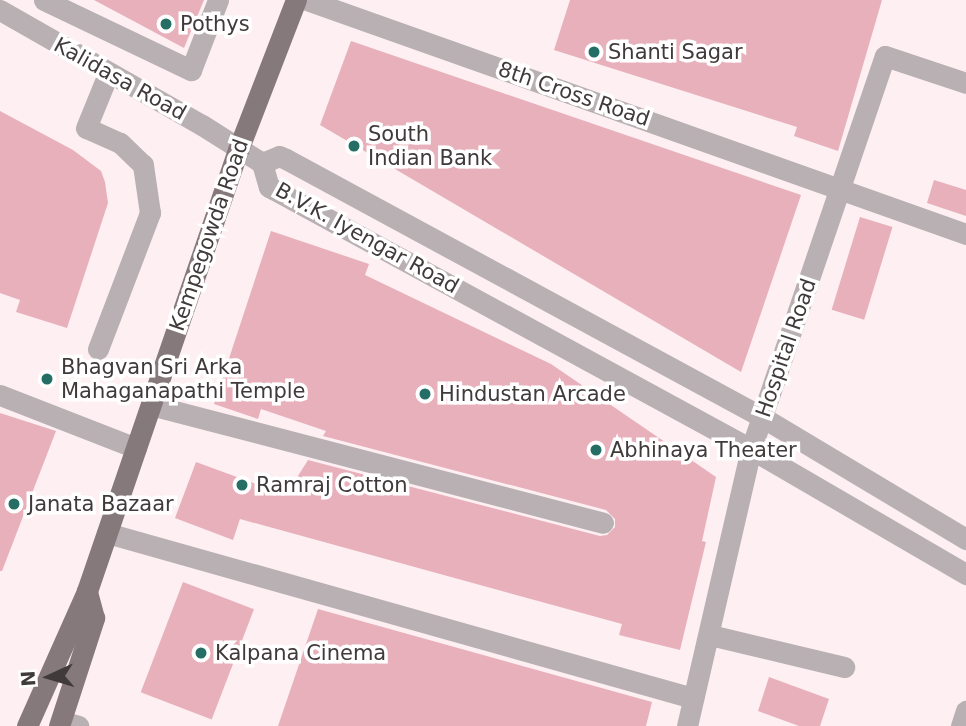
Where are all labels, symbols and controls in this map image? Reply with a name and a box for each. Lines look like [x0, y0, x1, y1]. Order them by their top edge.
place label: Pothys [180, 11, 250, 37]
marker: Pothys [158, 16, 174, 32]
street label: Kalidasa Road [49, 32, 191, 126]
place label: Shanti Sagar [608, 39, 743, 65]
marker: Shanti Sagar [586, 44, 602, 60]
street label: 8th Cross Road [495, 56, 653, 132]
place label: South Indian Bank [368, 121, 492, 171]
street label: Kempegowda Road [164, 136, 254, 334]
marker: South Indian Bank [346, 138, 362, 154]
street label: B.V.K. Iyengar Road [271, 177, 463, 299]
street label: Hospital Road [750, 275, 822, 421]
place label: Bhagvan Sri Arka Mahaganapathi Temple [61, 354, 306, 404]
marker: Bhagvan Sri Arka Mahaganapathi Temple [39, 371, 55, 387]
place label: Hindustan Arcade [439, 381, 626, 407]
marker: Hindustan Arcade [417, 386, 433, 402]
place label: Abhinaya Theater [610, 437, 797, 463]
marker: Abhinaya Theater [588, 442, 604, 458]
place label: Ramraj Cotton [256, 472, 408, 498]
marker: Ramraj Cotton [234, 477, 250, 493]
place label: Janata Bazaar [28, 491, 174, 517]
marker: Janata Bazaar [6, 496, 22, 512]
place label: Kalpana Cinema [215, 640, 386, 666]
north arrow [14, 642, 84, 712]
marker: Kalpana Cinema [193, 645, 209, 661]
text: N [17, 670, 40, 687]

